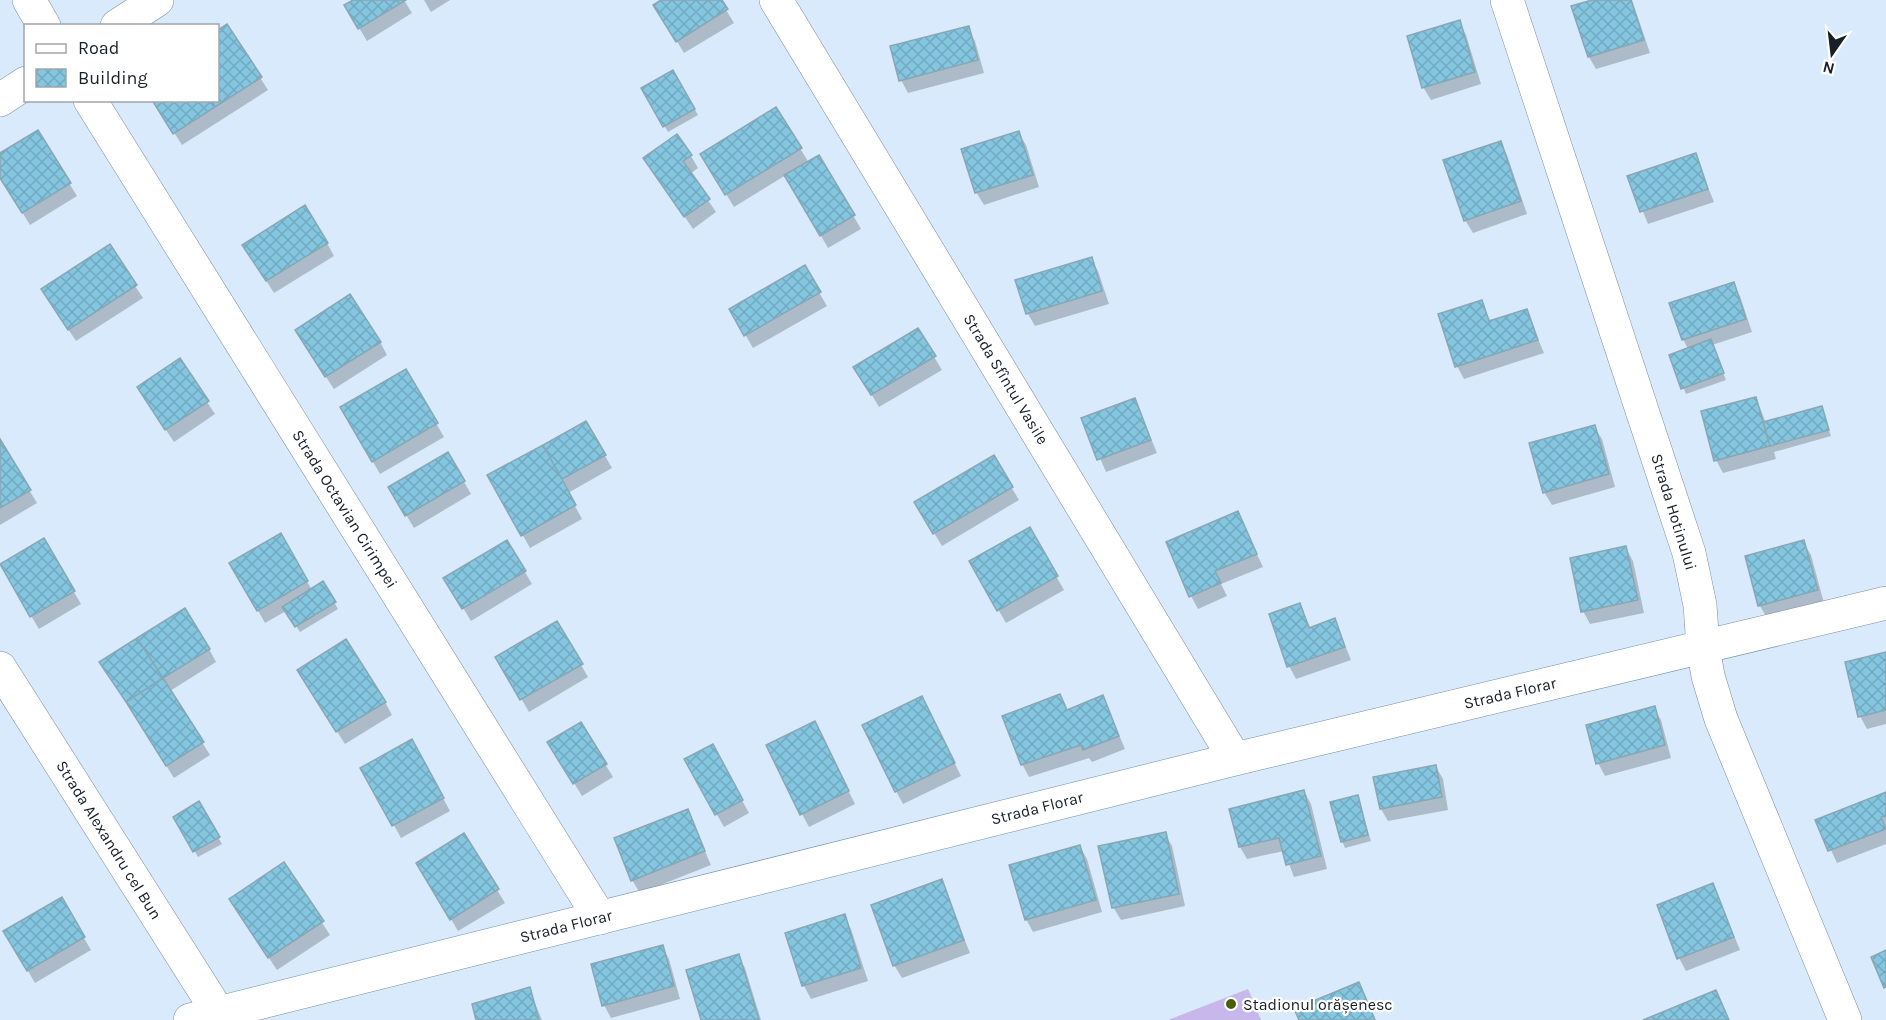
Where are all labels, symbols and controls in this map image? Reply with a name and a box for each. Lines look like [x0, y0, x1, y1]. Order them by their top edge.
legend [24, 24, 219, 102]
north arrow [1802, 24, 1862, 84]
text: Road [78, 37, 119, 59]
text: N [1821, 57, 1836, 79]
text: Building [78, 67, 148, 89]
street label: Strada Sfîntul Vasile [959, 310, 1053, 448]
street label: Strada Octavian Cirimpei [288, 426, 402, 592]
street label: Strada Hotinului [1647, 451, 1701, 573]
street label: Strada Florar [1462, 673, 1558, 713]
street label: Strada Alexandru cel Bun [52, 757, 166, 923]
street label: Strada Florar [989, 787, 1085, 829]
street label: Strada Florar [518, 905, 614, 947]
place label: Stadionul orășenesc [1243, 995, 1393, 1014]
marker: Stadionul orășenesc [1224, 997, 1238, 1011]

